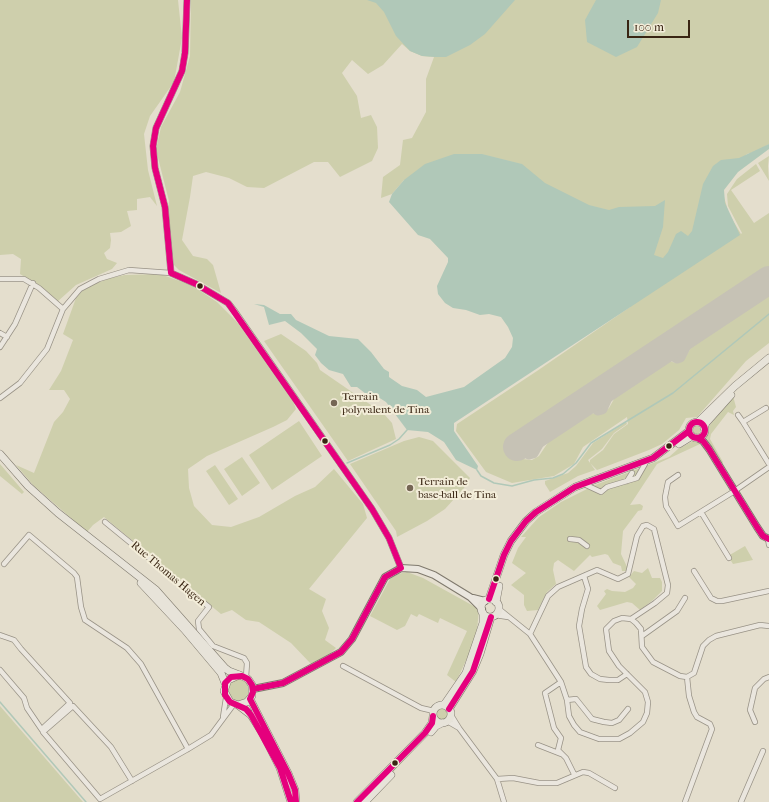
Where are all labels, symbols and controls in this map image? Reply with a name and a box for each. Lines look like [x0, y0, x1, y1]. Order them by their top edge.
scale bar [629, 12, 692, 38]
text: 100 m [634, 20, 664, 34]
unlabelled marker [195, 281, 205, 291]
place label: Terrain polyvalent de Tina [342, 390, 429, 416]
marker: Terrain polyvalent de Tina [329, 398, 339, 408]
unlabelled marker [320, 436, 330, 446]
unlabelled marker [664, 441, 674, 451]
place label: Terrain de base-ball de Tina [418, 475, 496, 501]
marker: Terrain de base-ball de Tina [405, 483, 415, 493]
street label: Rue Thomas Hagen [128, 539, 208, 609]
unlabelled marker [491, 574, 501, 584]
unlabelled marker [390, 758, 400, 768]

